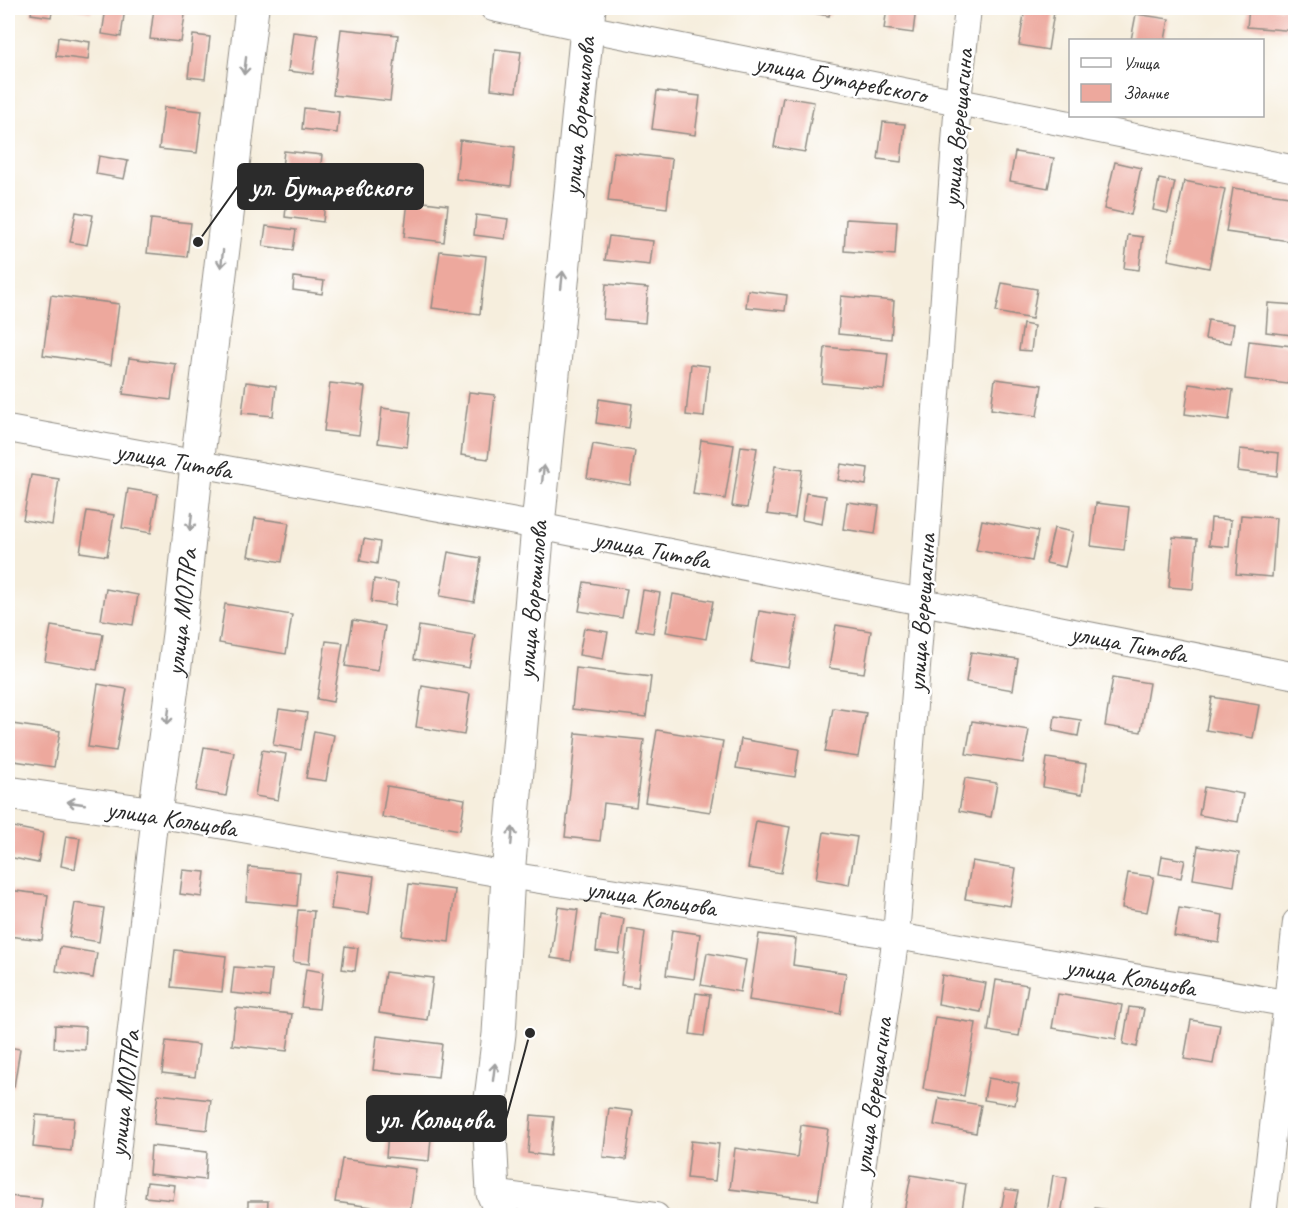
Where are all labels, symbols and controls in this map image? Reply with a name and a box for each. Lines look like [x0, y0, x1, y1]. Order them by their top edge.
street label: улица Ворошилова [554, 34, 603, 199]
legend [1069, 39, 1264, 117]
street label: улица Бутаревского [750, 45, 932, 112]
street label: улица Верещагина [934, 46, 981, 210]
text: Улица [1123, 52, 1160, 74]
one-way arrow [239, 55, 250, 75]
text: Здание [1123, 82, 1169, 104]
callout: ул. Бутаревского [238, 164, 423, 209]
text: ул. Бутаревского [249, 170, 414, 204]
one-way arrow [216, 249, 227, 269]
one-way arrow [557, 270, 568, 290]
street label: улица Титова [111, 434, 237, 487]
one-way arrow [538, 465, 549, 484]
one-way arrow [185, 512, 196, 532]
street label: улица Ворошилова [509, 518, 556, 683]
street label: улица Титова [589, 522, 715, 577]
street label: улица Верещагина [899, 531, 944, 695]
street label: улица МОПРа [157, 546, 205, 680]
street label: улица Титова [1066, 616, 1192, 671]
one-way arrow [163, 706, 174, 726]
street label: улица Кольцова [103, 792, 242, 845]
one-way arrow [67, 797, 86, 808]
one-way arrow [506, 826, 517, 846]
street label: улица Кольцова [582, 871, 721, 925]
street label: улица Кольцова [1062, 949, 1201, 1005]
street label: улица Верещагина [845, 1014, 900, 1179]
street label: улица МОПРа [100, 1027, 148, 1161]
one-way arrow [489, 1063, 500, 1082]
callout: ул. Кольцова [367, 1096, 506, 1141]
text: ул. Кольцова [377, 1102, 496, 1136]

